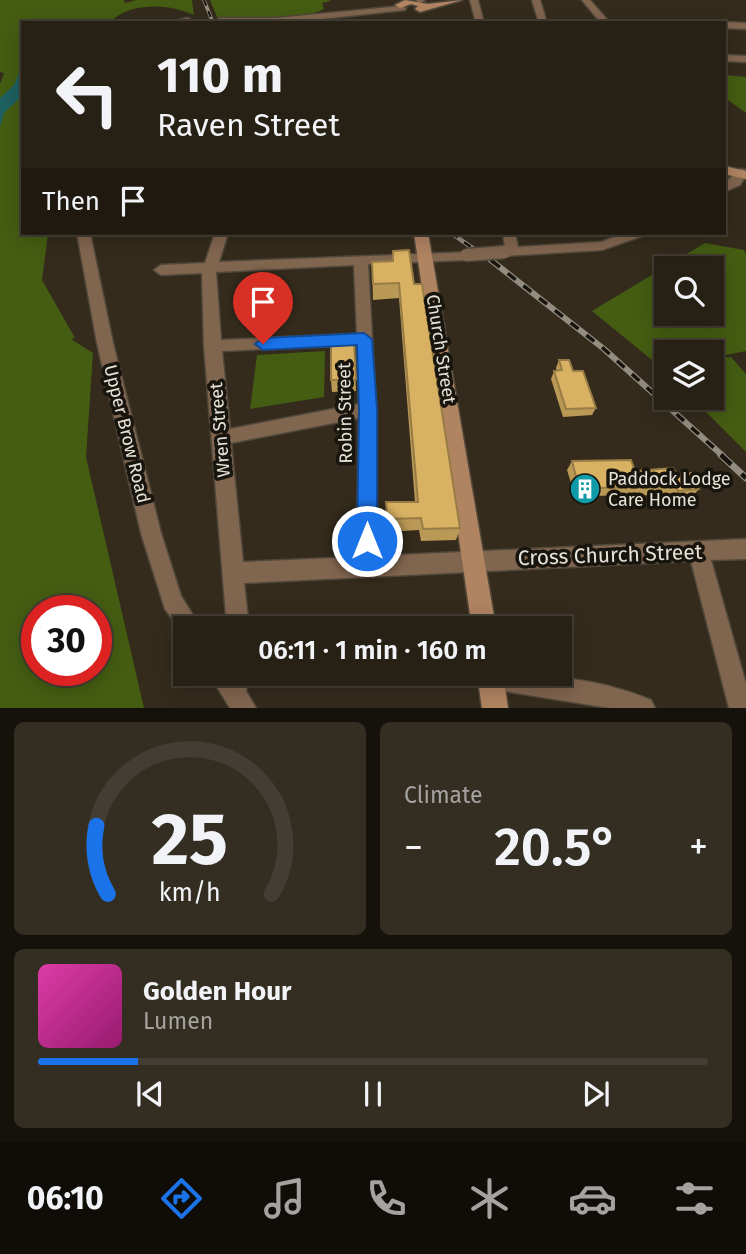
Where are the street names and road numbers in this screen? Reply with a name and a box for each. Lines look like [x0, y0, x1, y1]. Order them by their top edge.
street label: Church Street [422, 293, 461, 406]
street label: Robin Street [333, 362, 357, 464]
street label: Upper Brow Road [99, 363, 155, 505]
street label: Wren Street [205, 381, 235, 478]
street label: Cross Church Street [517, 539, 703, 571]

